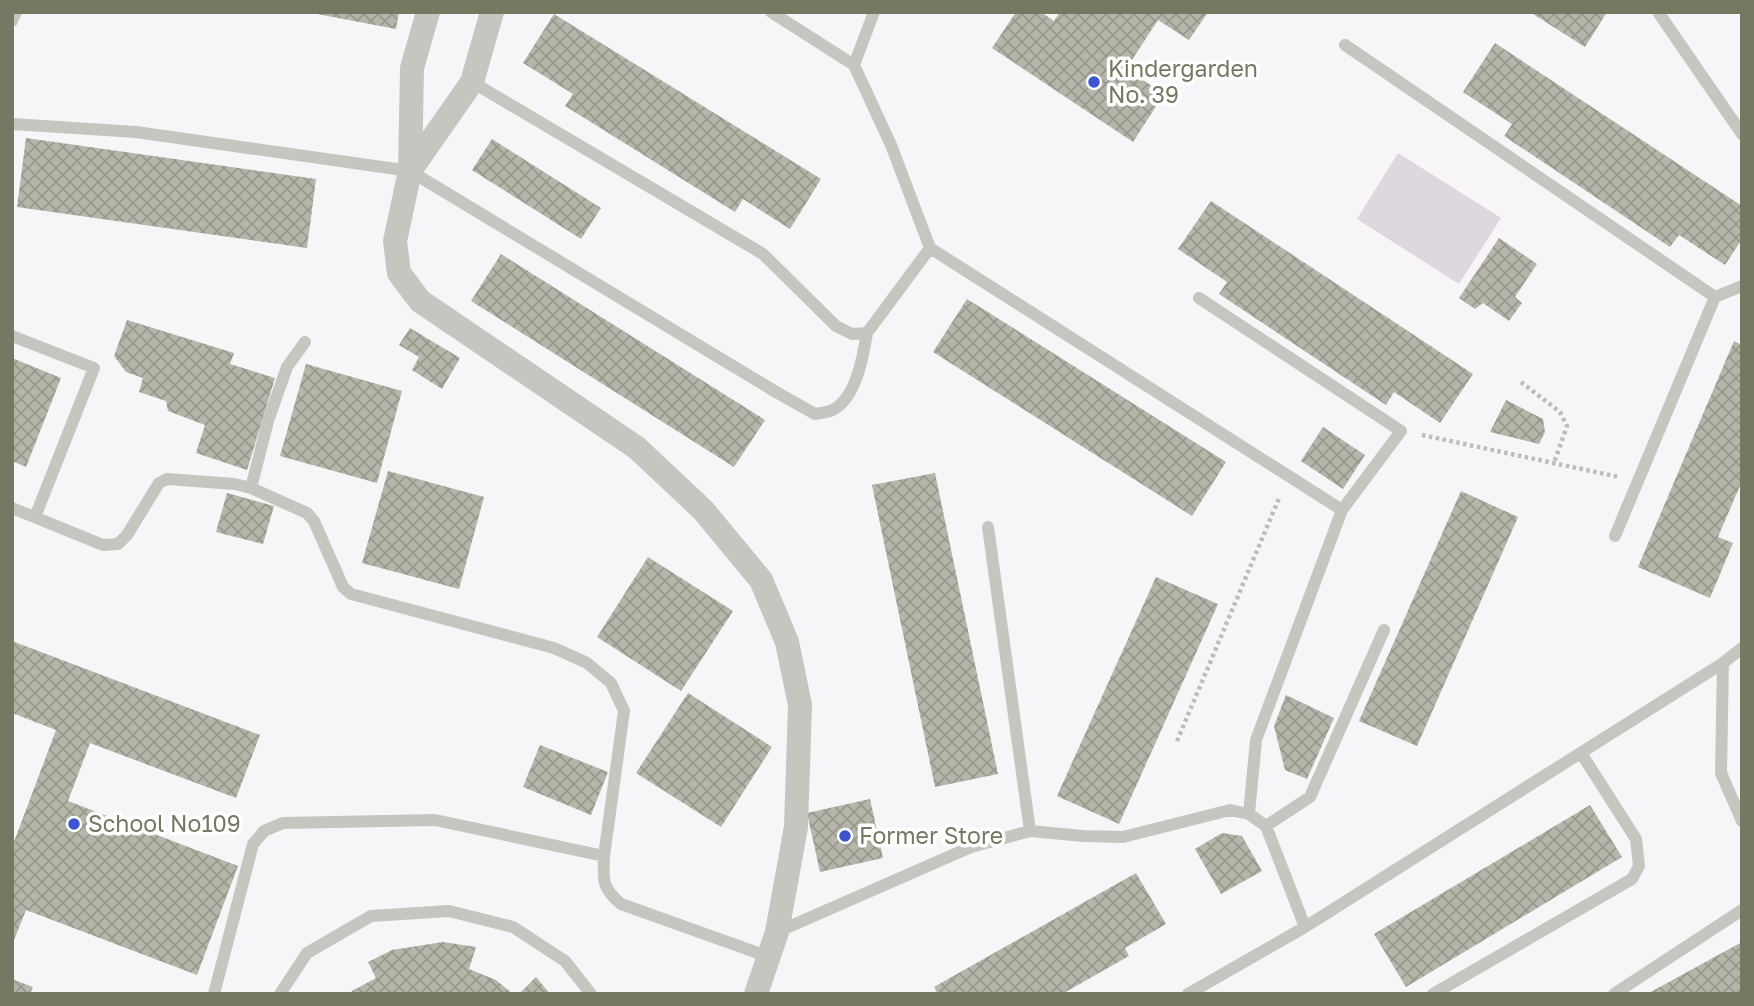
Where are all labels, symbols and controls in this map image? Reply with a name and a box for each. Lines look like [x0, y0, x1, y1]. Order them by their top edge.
place label: Kindergarden No. 39 [1108, 54, 1258, 108]
marker: Kindergarden No. 39 [1086, 74, 1102, 90]
place label: School No109 [88, 809, 241, 837]
marker: School No109 [66, 816, 82, 832]
place label: Former Store [859, 821, 1003, 849]
marker: Former Store [837, 828, 853, 844]

